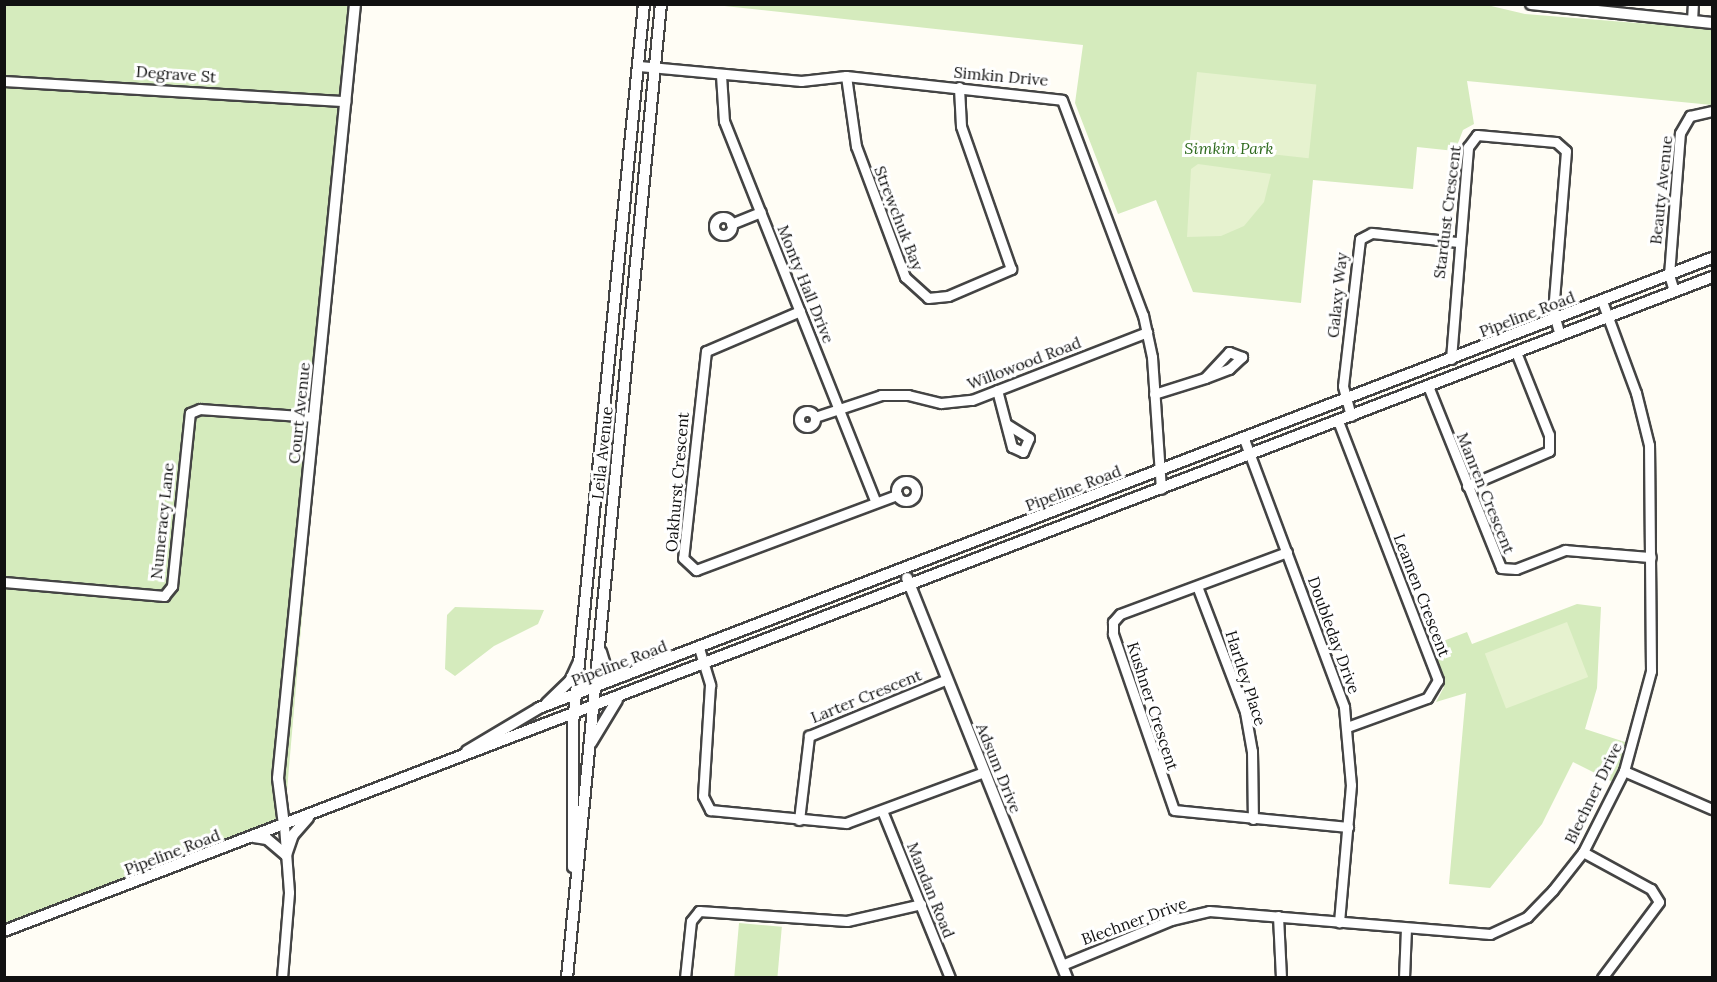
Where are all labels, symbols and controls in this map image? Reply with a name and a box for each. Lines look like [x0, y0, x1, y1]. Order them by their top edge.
street label: Degrave St [135, 62, 217, 86]
street label: Simkin Drive [953, 62, 1049, 90]
street label: Beauty Avenue [1646, 135, 1676, 245]
park label: Simkin Park [1184, 138, 1274, 158]
street label: Stardust Crescent [1429, 144, 1465, 280]
street label: Strewchuk Bay [870, 163, 928, 273]
street label: Monty Hall Drive [774, 222, 838, 346]
street label: Galaxy Way [1323, 251, 1351, 339]
street label: Pipeline Road [1476, 287, 1578, 341]
street label: Willowood Road [964, 332, 1084, 394]
street label: Court Avenue [284, 361, 314, 465]
street label: Leila Avenue [588, 405, 616, 501]
street label: Oakhurst Crescent [661, 411, 693, 553]
street label: Manren Crescent [1453, 430, 1519, 556]
street label: Pipeline Road [1022, 461, 1124, 515]
street label: Numeracy Lane [146, 462, 178, 580]
street label: Leamen Crescent [1390, 531, 1454, 659]
street label: Doubleday Drive [1304, 574, 1364, 696]
street label: Hartley Place [1222, 628, 1270, 728]
street label: Pipeline Road [568, 636, 670, 690]
street label: Kushner Crescent [1123, 639, 1183, 773]
street label: Larter Crescent [808, 665, 924, 727]
street label: Adsum Drive [972, 720, 1026, 816]
street label: Blechner Drive [1560, 739, 1626, 847]
street label: Pipeline Road [121, 825, 223, 879]
street label: Mandan Road [903, 839, 959, 941]
street label: Blechner Drive [1079, 893, 1189, 949]

